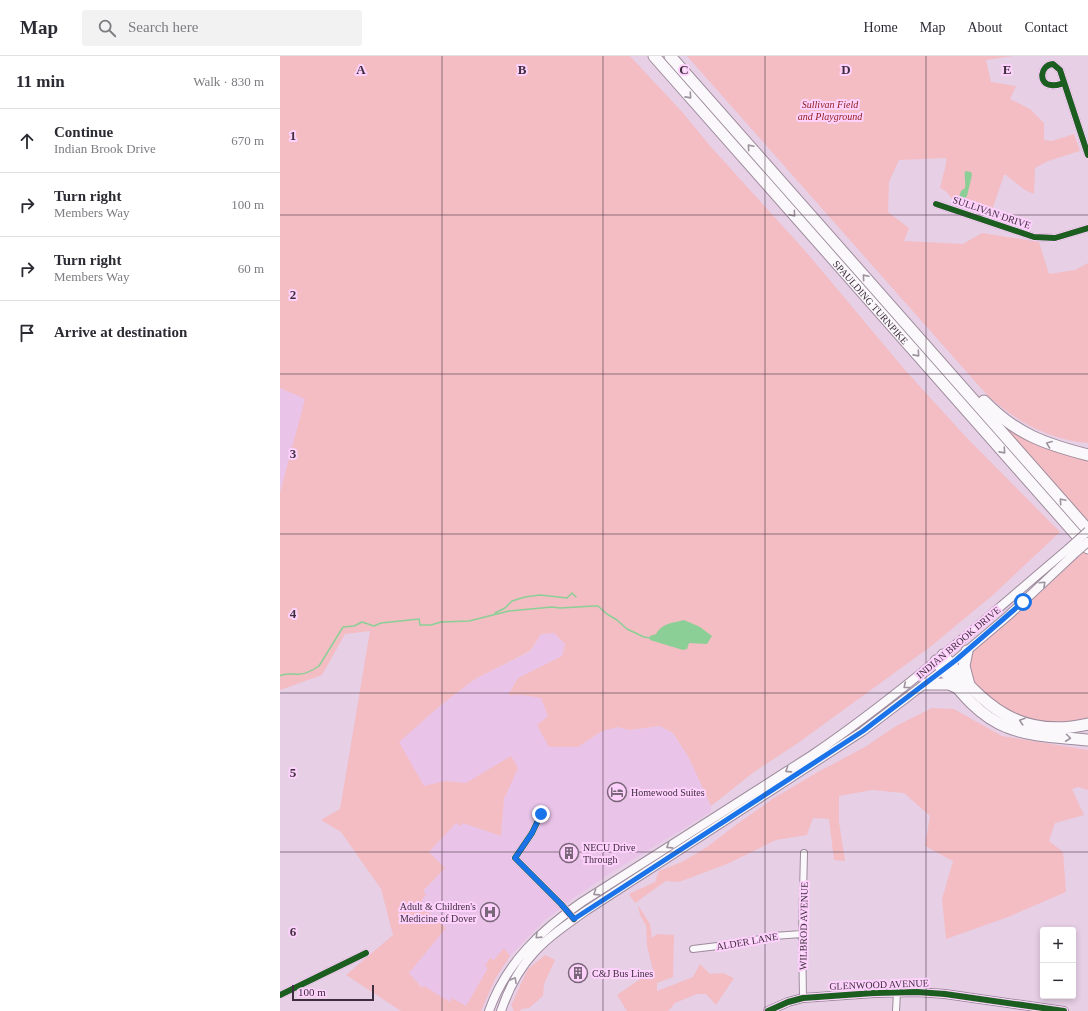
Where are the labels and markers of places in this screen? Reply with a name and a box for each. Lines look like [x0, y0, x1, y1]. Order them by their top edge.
hotel icon: Homewood Suites [606, 781, 628, 803]
place label: Homewood Suites [631, 787, 705, 798]
building icon: NECU Drive Through [558, 842, 580, 864]
place label: NECU Drive Through [583, 842, 636, 865]
place label: Adult & Children's Medicine of Dover [400, 901, 477, 924]
hospital icon: Adult & Children's Medicine of Dover [479, 901, 501, 923]
building icon: C&J Bus Lines [567, 962, 589, 984]
place label: C&J Bus Lines [592, 968, 653, 979]

